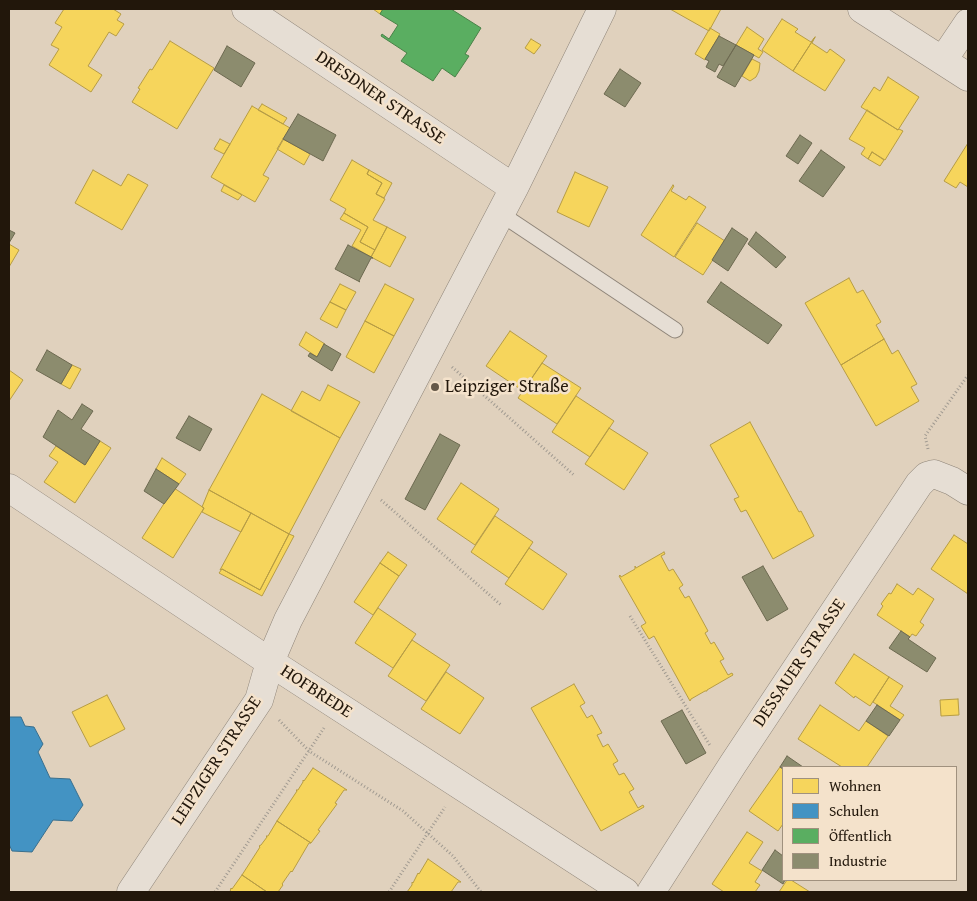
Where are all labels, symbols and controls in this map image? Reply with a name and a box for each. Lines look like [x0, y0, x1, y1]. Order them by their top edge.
street label: DRESDNER STRASSE [311, 47, 449, 149]
place label: Leipziger Straße [445, 376, 569, 398]
marker: Leipziger Straße [429, 381, 441, 393]
street label: DESSAUER STRASSE [749, 595, 851, 731]
street label: HOFBREDE [276, 661, 356, 723]
street label: LEIPZIGER STRASSE [167, 693, 267, 829]
legend [782, 766, 957, 881]
text: Wohnen [829, 775, 881, 796]
text: Schulen [829, 800, 879, 821]
text: Öffentlich [829, 825, 892, 846]
text: Industrie [829, 850, 887, 871]

